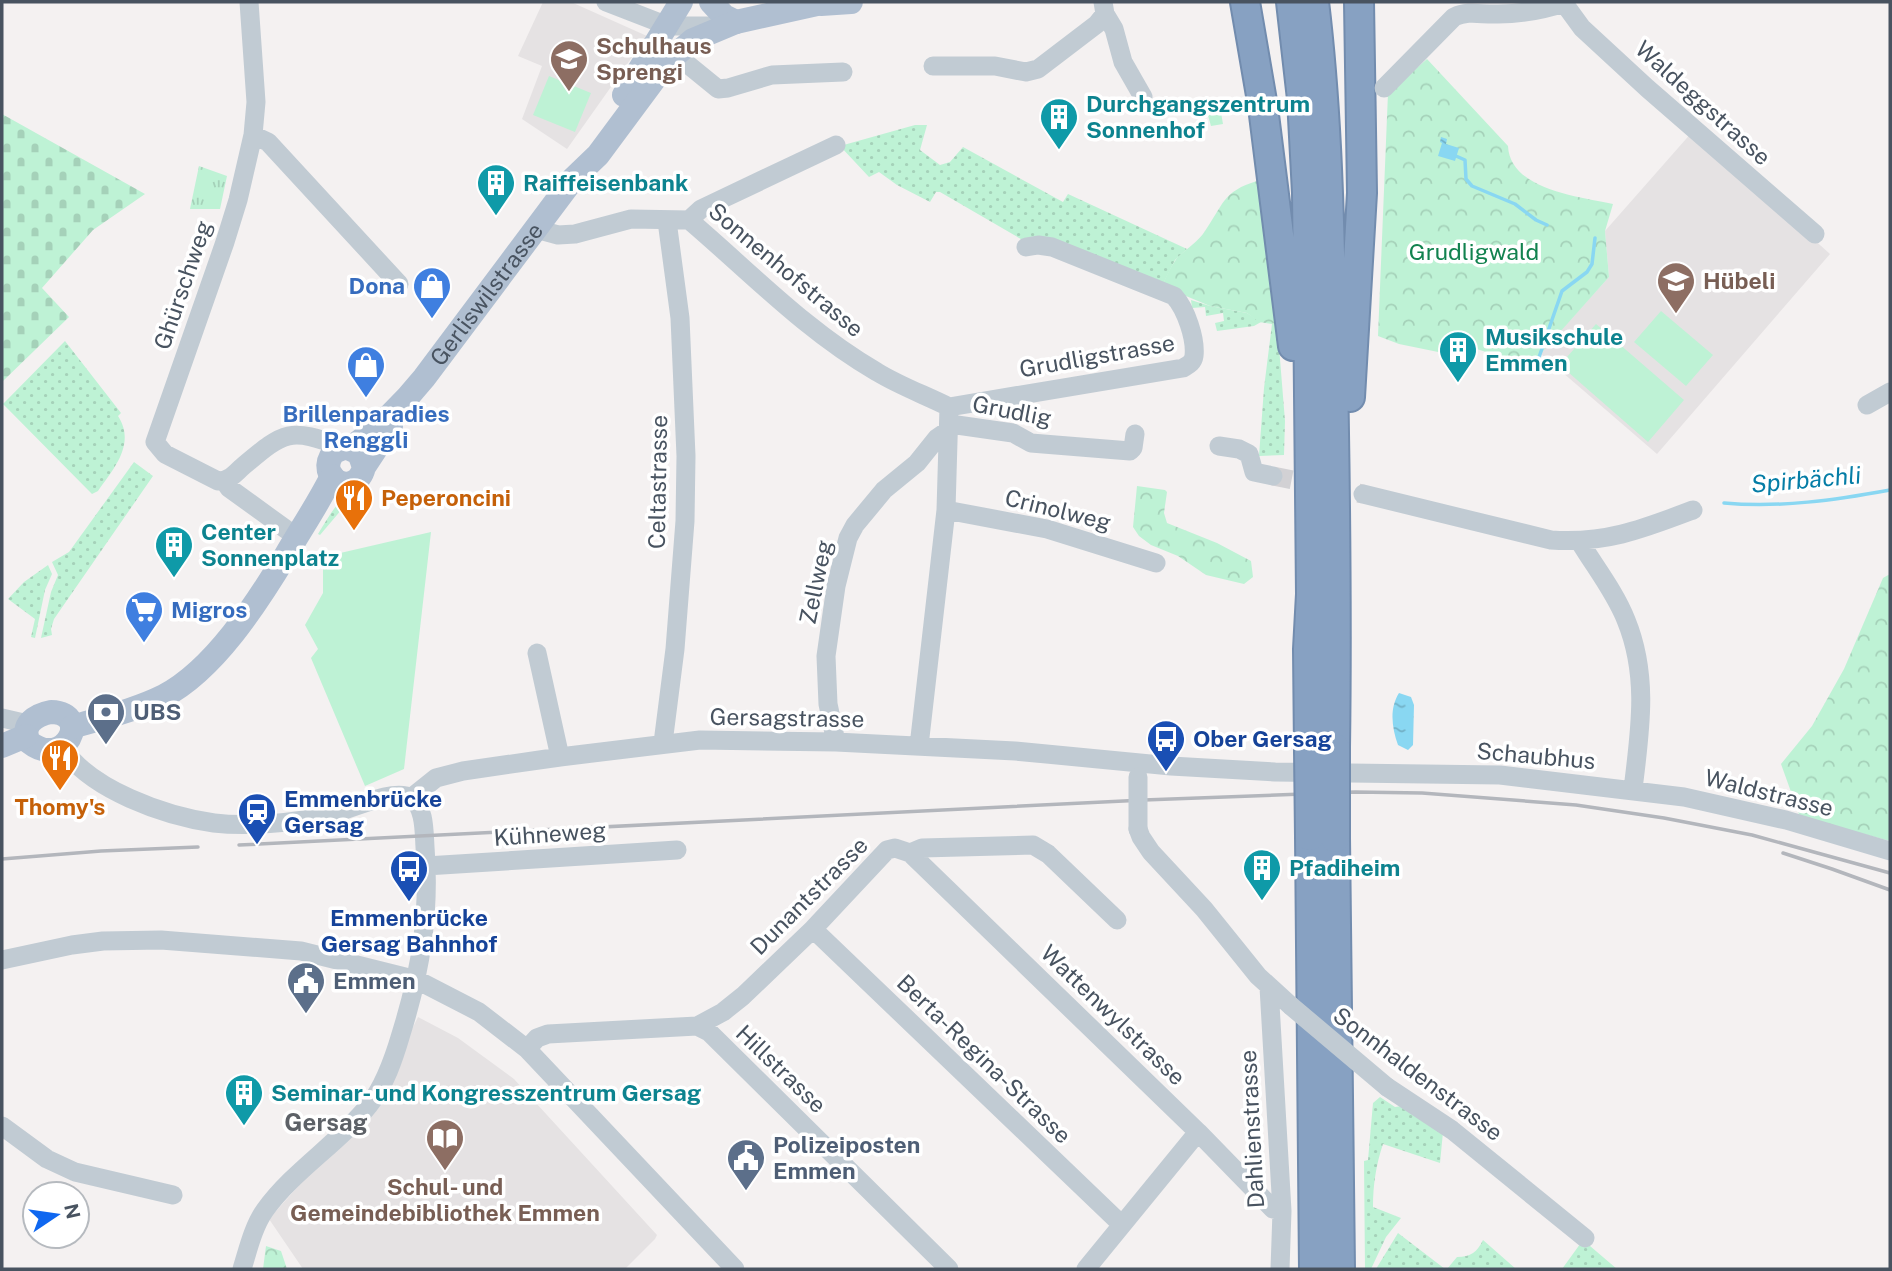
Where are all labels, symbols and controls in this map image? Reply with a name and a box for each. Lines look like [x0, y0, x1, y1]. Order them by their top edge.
place label: Schulhaus Sprengi [596, 32, 712, 85]
street label: Waldeggstrasse [1630, 35, 1776, 170]
school or university icon: Schulhaus Sprengi [548, 38, 590, 93]
place label: Durchgangszentrum Sonnenhof [1086, 90, 1310, 143]
building icon: Durchgangszentrum Sonnenhof [1038, 96, 1080, 151]
building icon: Raiffeisenbank [475, 162, 517, 217]
place label: Raiffeisenbank [523, 169, 688, 196]
street label: Sonnenhofstrasse [703, 197, 869, 342]
street label: Ghürschweg [148, 217, 217, 353]
street label: Gerliswilstrasse [424, 217, 548, 371]
park label: Grudligwald [1409, 238, 1539, 265]
school or university icon: Hübeli [1655, 260, 1697, 315]
shop icon: Dona [411, 265, 453, 320]
place label: Hübeli [1703, 267, 1775, 294]
place label: Dona [349, 272, 405, 299]
place label: Musikschule Emmen [1485, 323, 1623, 376]
street label: Grudligstrasse [1017, 329, 1177, 382]
building icon: Musikschule Emmen [1437, 329, 1479, 384]
shop icon: Brillenparadies Renggli [345, 344, 387, 399]
street label: Grudlig [970, 390, 1054, 431]
place label: Brillenparadies Renggli [282, 400, 450, 453]
street label: Celtastrasse [643, 415, 672, 549]
water label: Spirbächli [1750, 460, 1862, 498]
restaurant icon: Peperoncini [333, 477, 375, 532]
street label: Crinolweg [1002, 483, 1114, 536]
place label: Peperoncini [381, 484, 511, 511]
place label: Center Sonnenplatz [201, 518, 339, 571]
building icon: Center Sonnenplatz [153, 524, 195, 579]
street label: Zellweg [793, 537, 838, 626]
supermarket icon: Migros [123, 589, 165, 644]
place label: Migros [171, 596, 247, 623]
bank icon: UBS [85, 691, 127, 746]
place label: UBS [133, 698, 181, 725]
street label: Gersagstrasse [709, 703, 865, 732]
bus stop icon: Ober Gersag [1145, 718, 1187, 773]
place label: Ober Gersag [1193, 725, 1332, 752]
restaurant icon: Thomy's [39, 737, 81, 792]
street label: Schaubhus [1476, 737, 1597, 774]
street label: Waldstrasse [1702, 764, 1836, 822]
place label: Emmenbrücke Gersag [284, 785, 442, 838]
station icon: Emmenbrücke Gersag [236, 791, 278, 846]
place label: Thomy's [15, 793, 105, 820]
street label: Kühneweg [493, 816, 607, 851]
street label: Dunantstrasse [744, 831, 873, 960]
building icon: Pfadiheim [1241, 847, 1283, 902]
bus stop icon: Emmenbrücke Gersag Bahnhof [388, 848, 430, 903]
place label: Pfadiheim [1289, 854, 1400, 881]
place label: Emmenbrücke Gersag Bahnhof [321, 904, 497, 957]
street label: Wattenwylstrasse [1035, 939, 1191, 1090]
public building icon: Emmen [285, 960, 327, 1015]
place label: Emmen [333, 967, 416, 994]
street label: Berta-Regina-Strasse [892, 969, 1077, 1149]
street label: Sonnhaldenstrasse [1328, 1001, 1508, 1146]
street label: Hillstrasse [731, 1019, 832, 1118]
street label: Dahlienstrasse [1234, 1049, 1269, 1209]
building icon: Seminar- und Kongresszentrum Gersag [223, 1072, 265, 1127]
place label: Seminar- und Kongresszentrum Gersag [271, 1079, 701, 1106]
district label: Gersag [284, 1108, 368, 1136]
library icon: Schul- und Gemeindebibliothek Emmen [424, 1117, 466, 1172]
place label: Polizeiposten Emmen [773, 1131, 920, 1184]
public building icon: Polizeiposten Emmen [725, 1137, 767, 1192]
place label: Schul- und Gemeindebibliothek Emmen [290, 1173, 600, 1226]
north arrow [21, 1180, 91, 1250]
text: N [60, 1201, 85, 1221]

